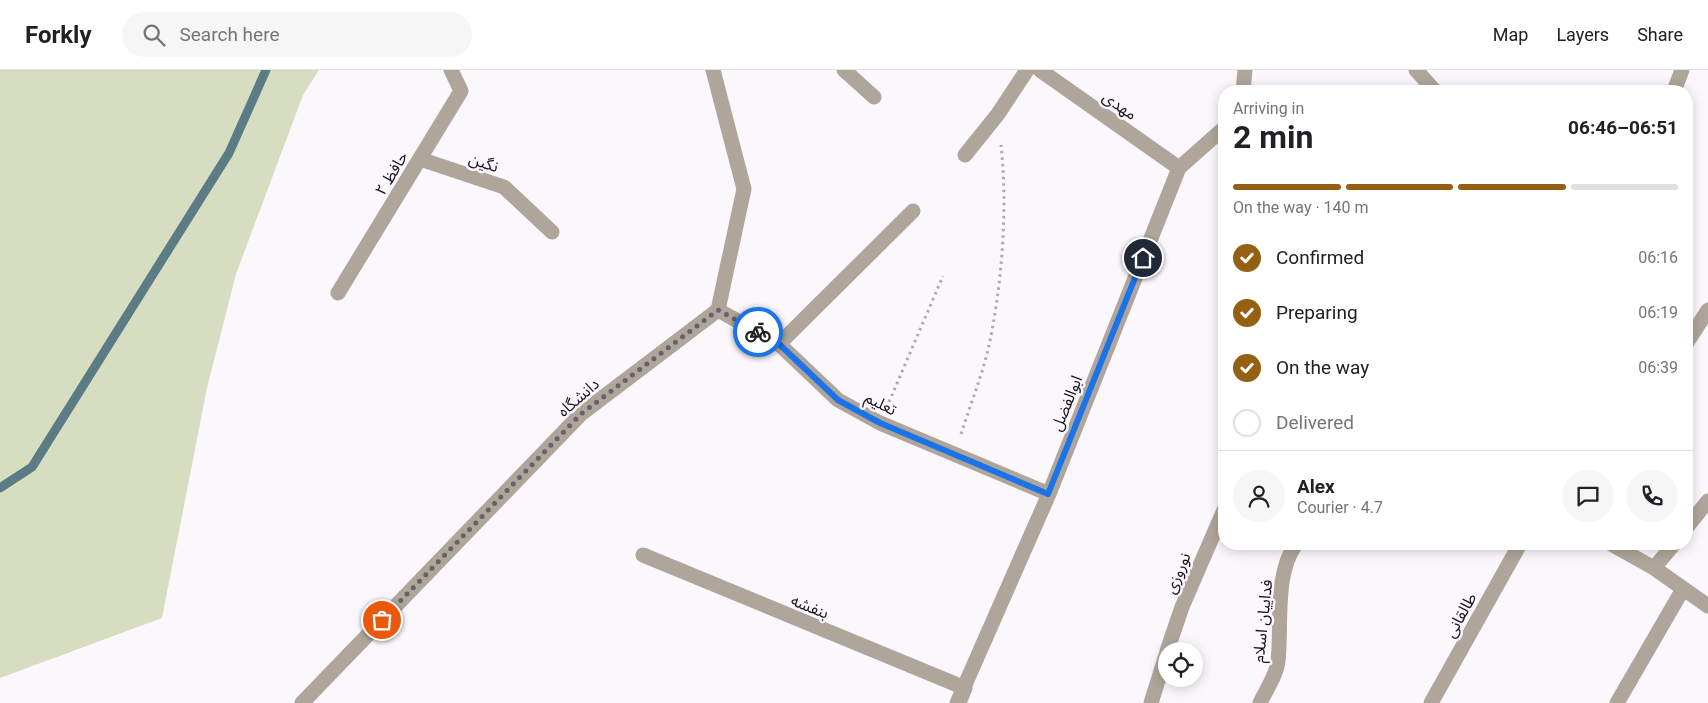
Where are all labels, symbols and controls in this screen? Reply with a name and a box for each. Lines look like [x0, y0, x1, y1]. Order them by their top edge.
search box [122, 12, 472, 57]
text: Forkly [25, 21, 92, 49]
icon: search [140, 21, 168, 49]
text: Search here [180, 23, 279, 46]
text: Map [1493, 24, 1528, 45]
text: Layers [1556, 24, 1609, 45]
text: Share [1637, 24, 1683, 45]
street label: مهدی [1099, 87, 1140, 124]
text: Arriving in [1233, 99, 1304, 118]
text: 06:46–06:51 [1568, 116, 1678, 139]
text: 2 min [1233, 118, 1313, 156]
street label: حافظ ۲ [371, 148, 412, 199]
street label: نگین [467, 149, 501, 176]
text: On the way · 140 m [1233, 198, 1369, 217]
pin [1122, 237, 1164, 279]
icon: home [1129, 244, 1157, 272]
icon: check [1233, 244, 1261, 272]
text: Confirmed [1276, 246, 1364, 269]
text: 06:16 [1638, 248, 1678, 267]
icon: check [1233, 299, 1261, 327]
text: Preparing [1276, 301, 1358, 324]
text: 06:19 [1638, 303, 1678, 322]
courier [733, 307, 783, 357]
icon: bike [744, 318, 772, 346]
icon: check [1233, 354, 1261, 382]
text: On the way [1276, 356, 1369, 379]
text: 06:39 [1638, 358, 1678, 377]
street label: ابوالفضل [1047, 373, 1086, 434]
street label: دانشگاه [554, 374, 603, 420]
street label: تعلیم [860, 388, 900, 422]
text: Delivered [1276, 411, 1354, 434]
button: person [1233, 470, 1285, 522]
button: chat [1562, 470, 1614, 522]
button: phone [1626, 470, 1678, 522]
text: Alex [1297, 475, 1335, 498]
text: Courier · 4.7 [1297, 498, 1383, 517]
street label: نوروزی [1160, 550, 1195, 597]
street label: فداییان اسلام [1249, 579, 1279, 664]
street label: طالقانی [1440, 589, 1481, 641]
street label: بنفشه [788, 590, 831, 623]
pin [361, 599, 403, 641]
icon: bag [368, 606, 396, 634]
map controls [1158, 642, 1203, 687]
button: locate [1158, 642, 1203, 687]

